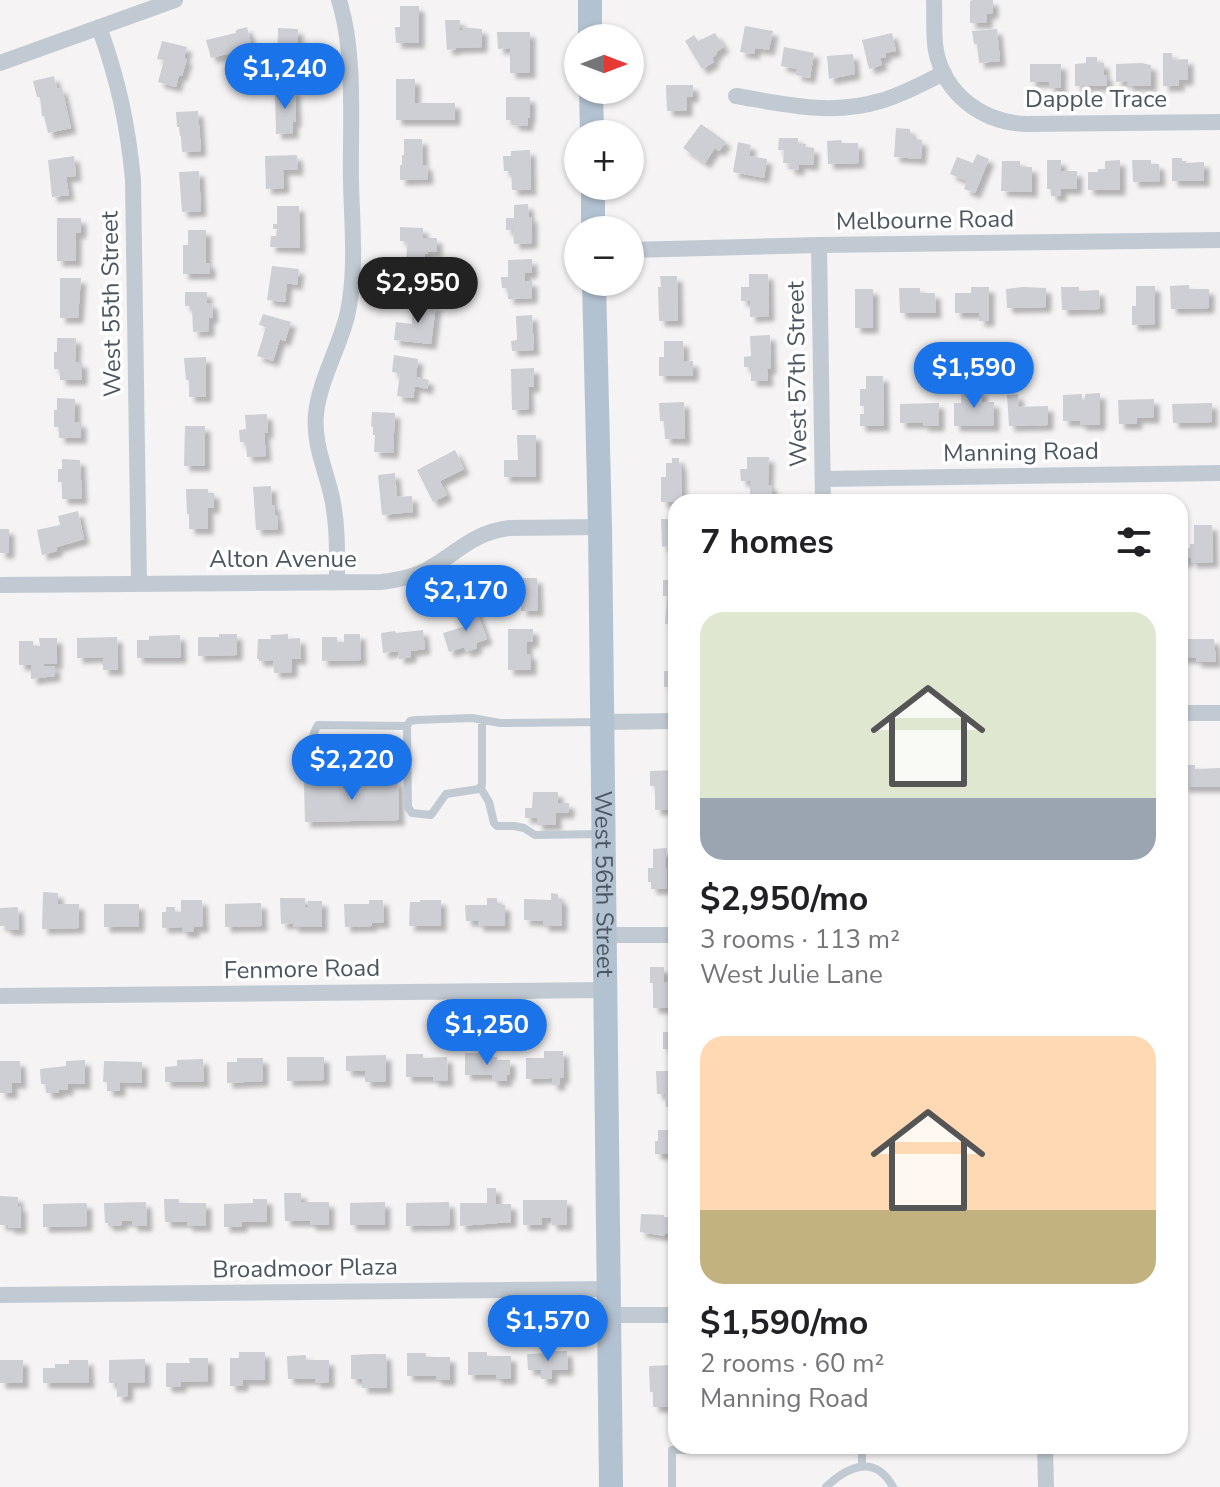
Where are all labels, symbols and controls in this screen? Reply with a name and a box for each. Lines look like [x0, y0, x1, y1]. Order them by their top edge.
north arrow [564, 24, 644, 104]
map controls [564, 24, 644, 296]
pin: $1,240 [220, 43, 350, 111]
text: $1,240 [243, 51, 327, 86]
street label: Dapple Trace [1025, 83, 1167, 115]
button: + [564, 120, 644, 200]
street label: Melbourne Road [836, 202, 1014, 238]
street label: West 55th Street [93, 210, 129, 397]
button: − [564, 216, 644, 296]
pin: $2,950 [353, 257, 483, 325]
text: $2,950 [376, 265, 460, 300]
street label: West 57th Street [779, 280, 815, 467]
pin: $1,590 [909, 342, 1039, 410]
text: $1,590 [932, 350, 1016, 385]
street label: Manning Road [943, 435, 1099, 469]
text: 7 homes [700, 519, 834, 565]
icon: filters [1112, 520, 1156, 564]
street label: Alton Avenue [209, 543, 357, 575]
pin: $2,170 [401, 565, 531, 633]
text: $2,170 [424, 573, 508, 608]
icon: home [856, 664, 1000, 808]
pin: $2,220 [287, 734, 417, 802]
text: $2,220 [310, 742, 394, 777]
street label: West 56th Street [587, 791, 621, 978]
text: $2,950/mo [700, 876, 868, 922]
text: 3 rooms · 113 m² [700, 922, 900, 957]
street label: Fenmore Road [224, 952, 380, 986]
text: West Julie Lane [700, 957, 883, 992]
pin: $1,250 [422, 999, 552, 1067]
text: $1,250 [445, 1007, 529, 1042]
icon: home [856, 1088, 1000, 1232]
street label: Broadmoor Plaza [212, 1250, 398, 1286]
pin: $1,570 [483, 1295, 613, 1363]
text: $1,590/mo [700, 1300, 868, 1346]
text: $1,570 [506, 1303, 590, 1338]
text: 2 rooms · 60 m² [700, 1346, 884, 1381]
text: Manning Road [700, 1381, 869, 1416]

